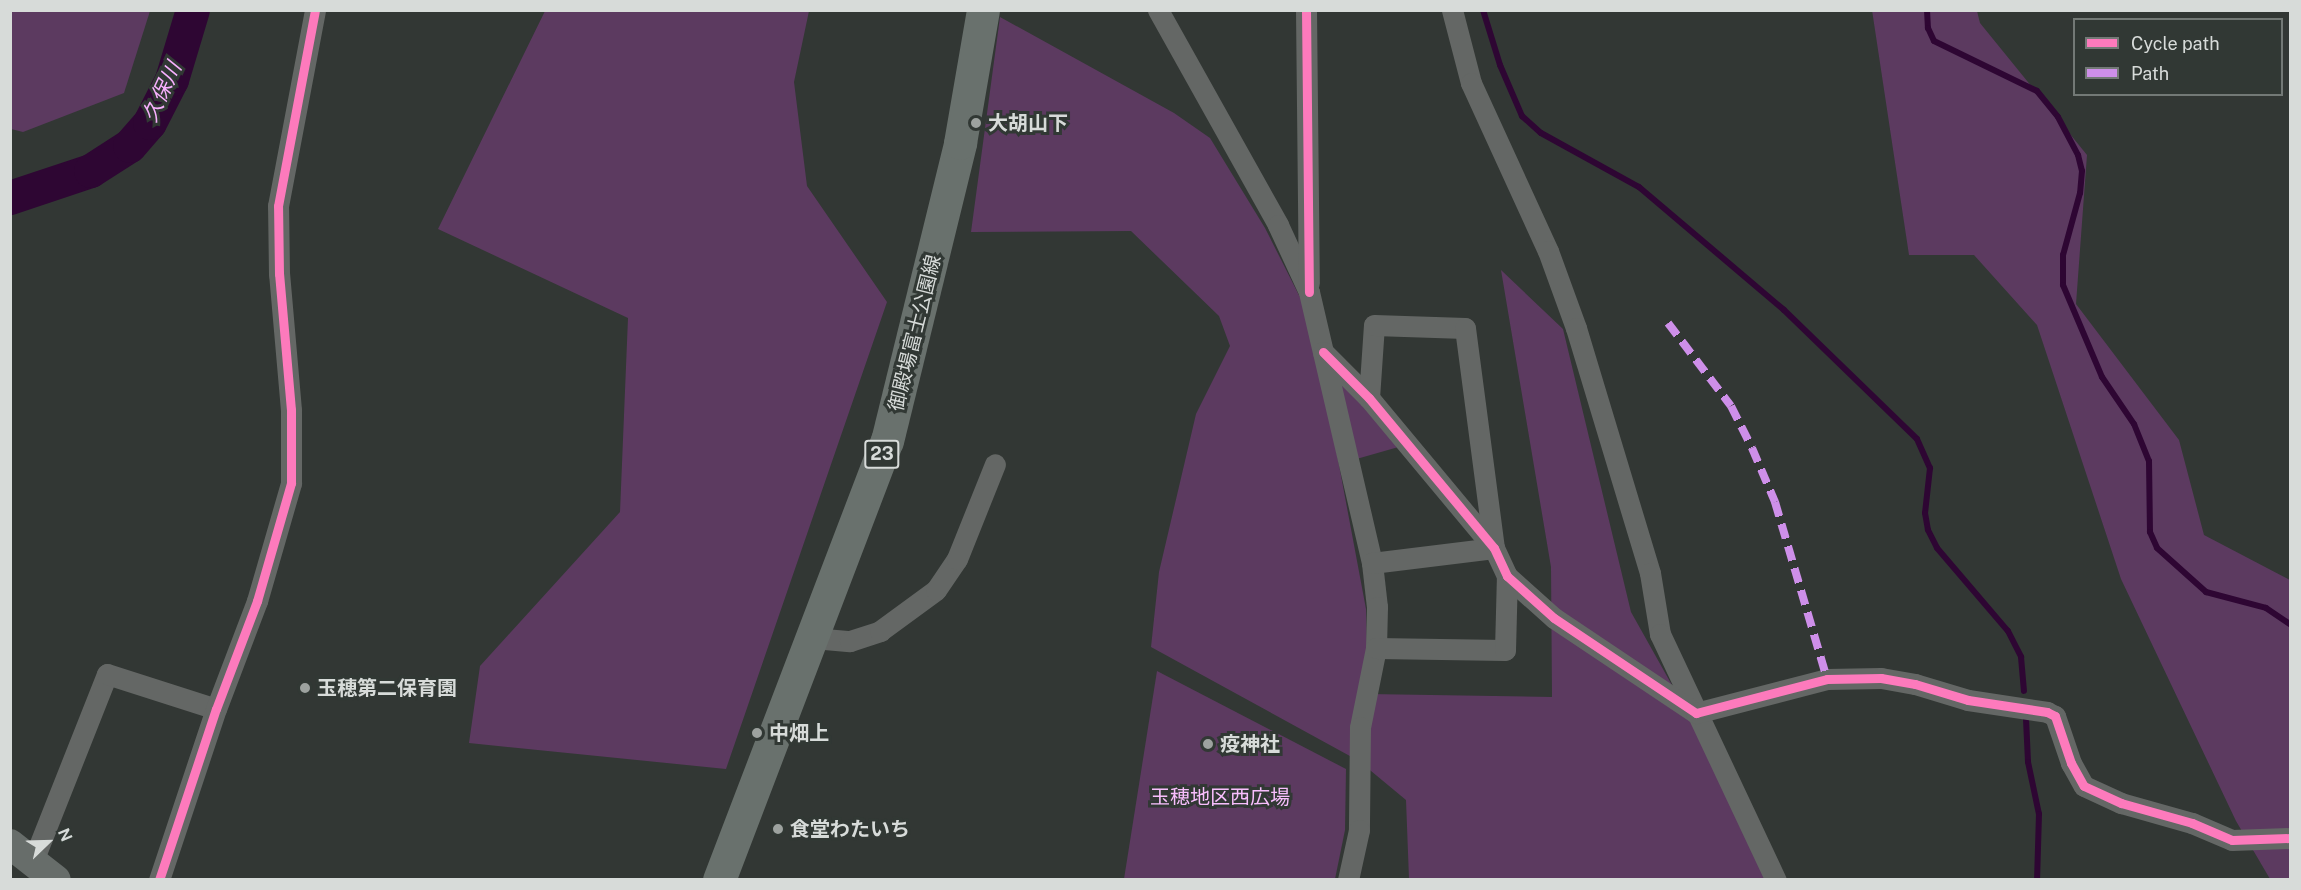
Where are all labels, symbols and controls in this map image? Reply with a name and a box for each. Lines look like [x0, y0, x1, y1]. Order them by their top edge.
legend [2073, 18, 2283, 96]
text: Cycle path [2131, 33, 2220, 54]
water label: 久保川 [137, 58, 187, 126]
text: Path [2131, 63, 2169, 84]
place label: 大胡山下 [988, 111, 1068, 135]
marker: 大胡山下 [969, 116, 983, 130]
street label: 御殿場富士公園線 [884, 252, 946, 414]
road number: 23 [864, 439, 900, 469]
place label: 玉穂第二保育園 [317, 676, 457, 700]
marker: 玉穂第二保育園 [298, 681, 312, 695]
place label: 中畑上 [769, 721, 829, 745]
marker: 中畑上 [750, 726, 764, 740]
place label: 疫神社 [1220, 732, 1280, 756]
marker: 疫神社 [1201, 737, 1215, 751]
park label: 玉穂地区西広場 [1150, 785, 1290, 809]
north arrow [18, 812, 78, 872]
place label: 食堂わたいち [790, 817, 910, 841]
marker: 食堂わたいち [771, 822, 785, 836]
text: N [54, 825, 76, 844]

